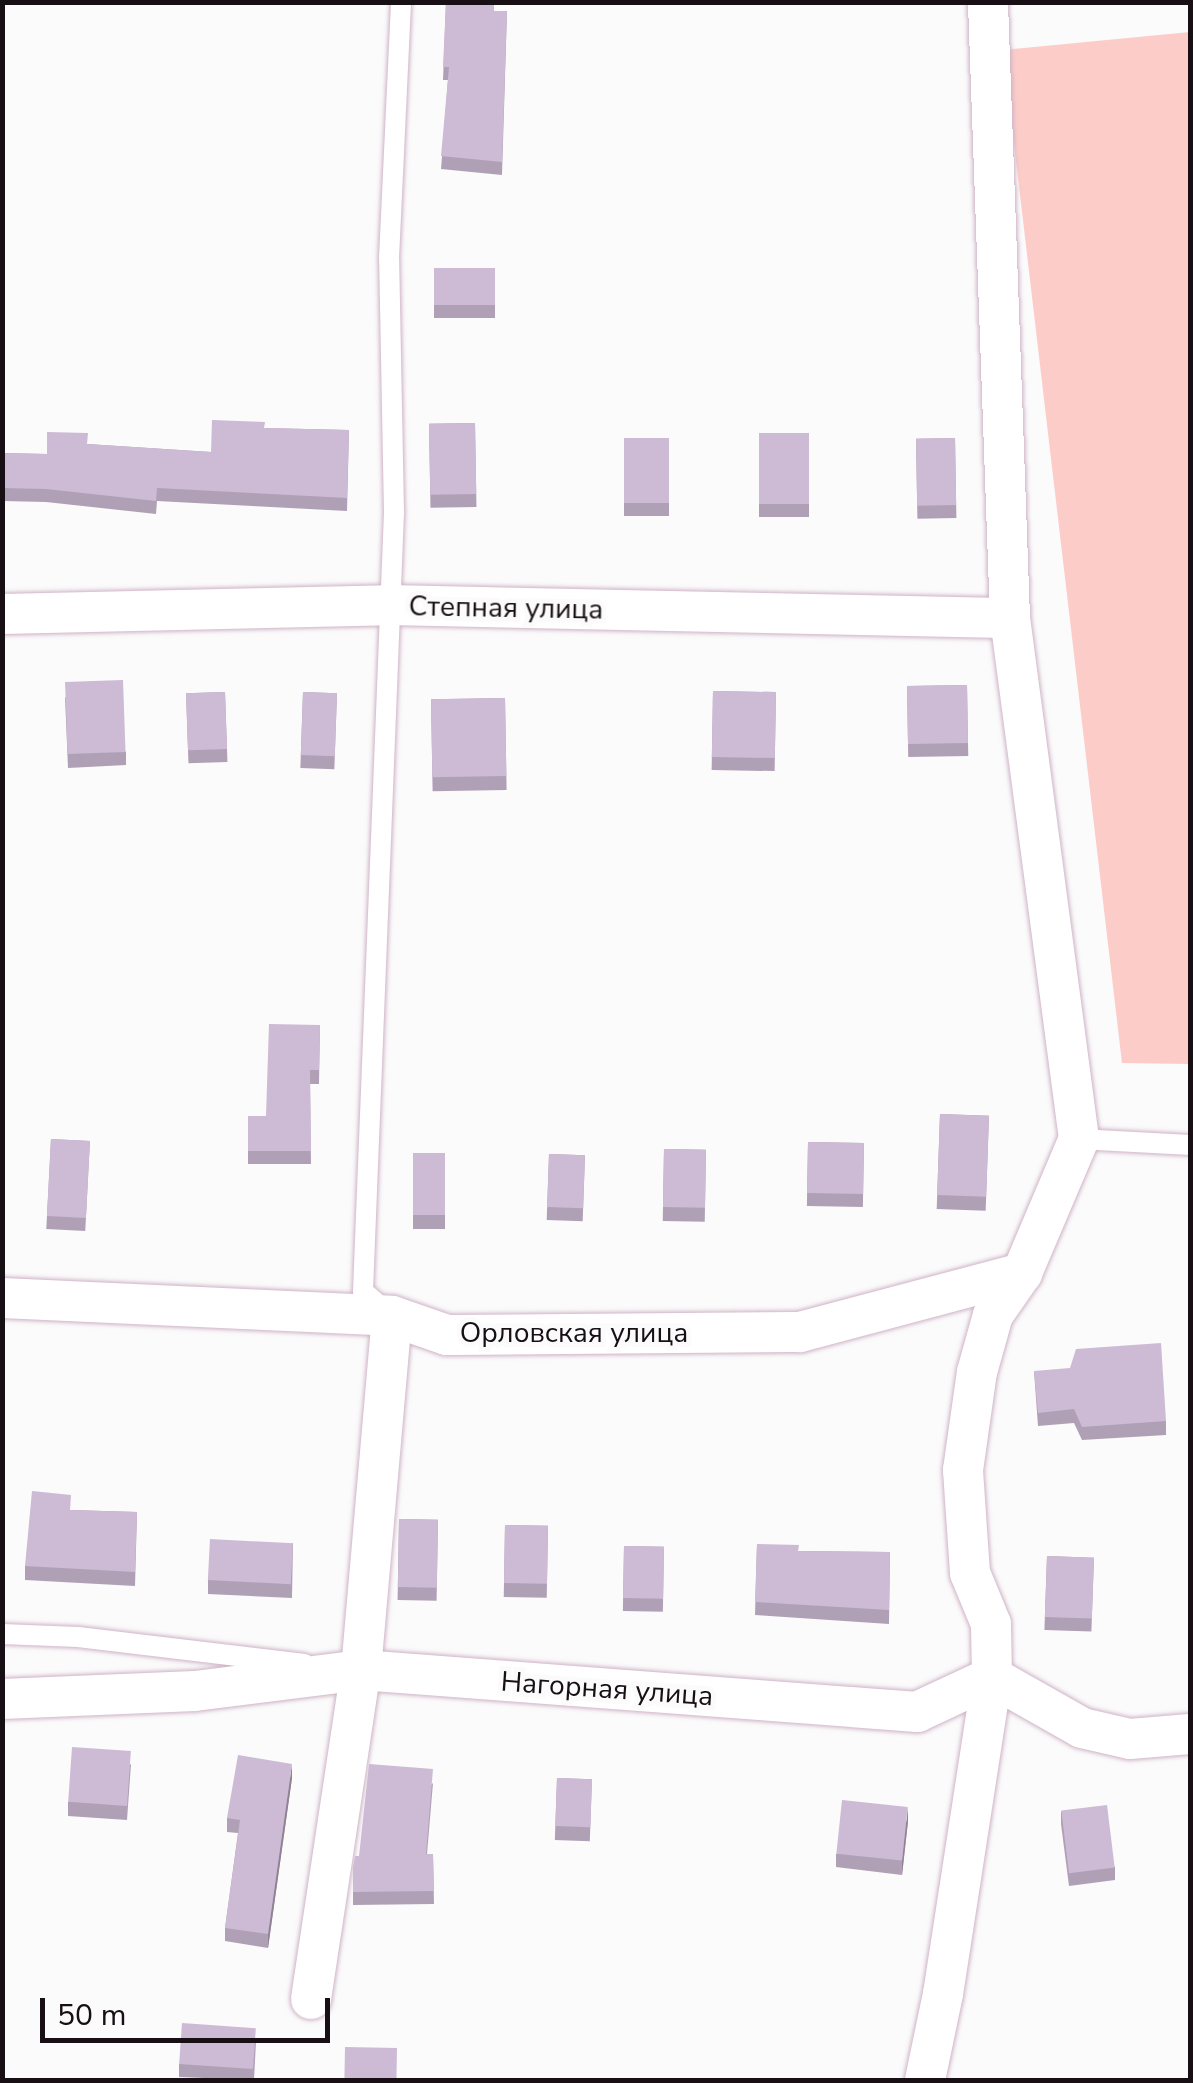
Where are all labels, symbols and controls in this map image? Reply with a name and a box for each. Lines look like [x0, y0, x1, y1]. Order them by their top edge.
street label: Степная улица [408, 590, 604, 626]
street label: Орловская улица [460, 1316, 688, 1350]
street label: Нагорная улица [500, 1665, 714, 1713]
scale bar [45, 1978, 335, 2040]
text: 50 m [57, 1995, 126, 2036]

